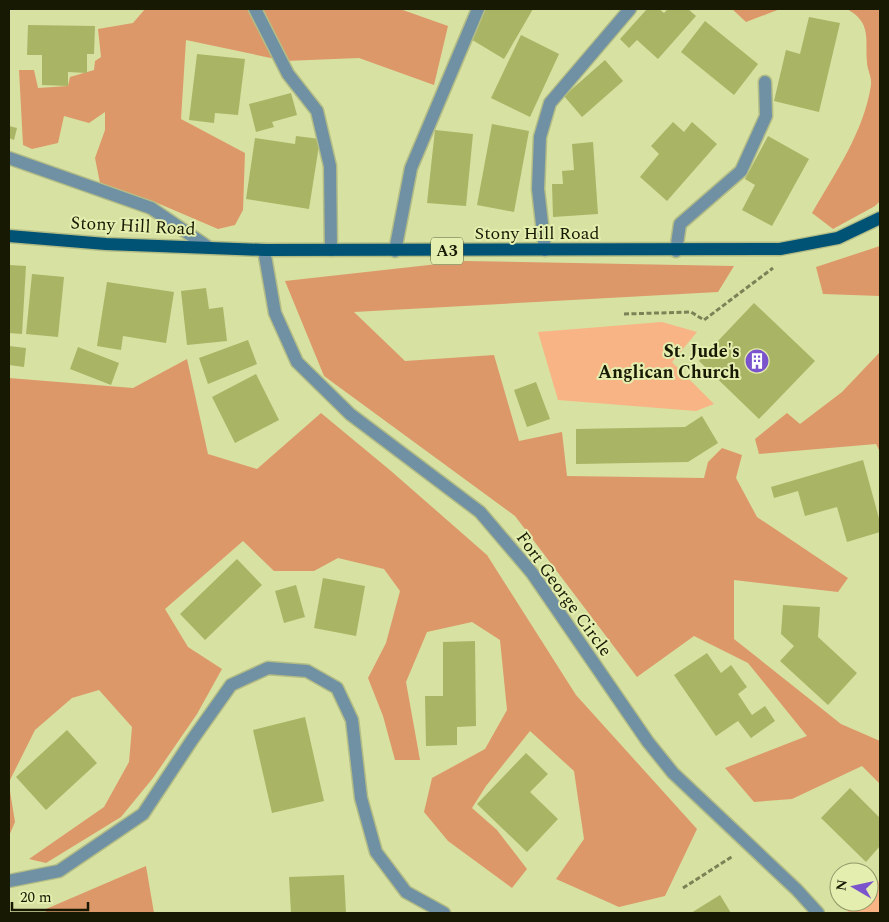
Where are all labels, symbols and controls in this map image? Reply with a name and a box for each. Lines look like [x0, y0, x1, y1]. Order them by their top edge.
street label: Stony Hill Road [70, 209, 196, 243]
street label: Stony Hill Road [474, 220, 600, 247]
road number: A3 [431, 238, 463, 264]
place label: St. Jude's Anglican Church [598, 338, 740, 386]
building icon: St. Jude's Anglican Church [744, 348, 770, 374]
street label: Fort George Circle [509, 526, 619, 662]
north arrow [829, 862, 879, 912]
text: N [830, 878, 853, 892]
scale bar [12, 880, 89, 912]
text: 20 m [20, 886, 52, 909]

